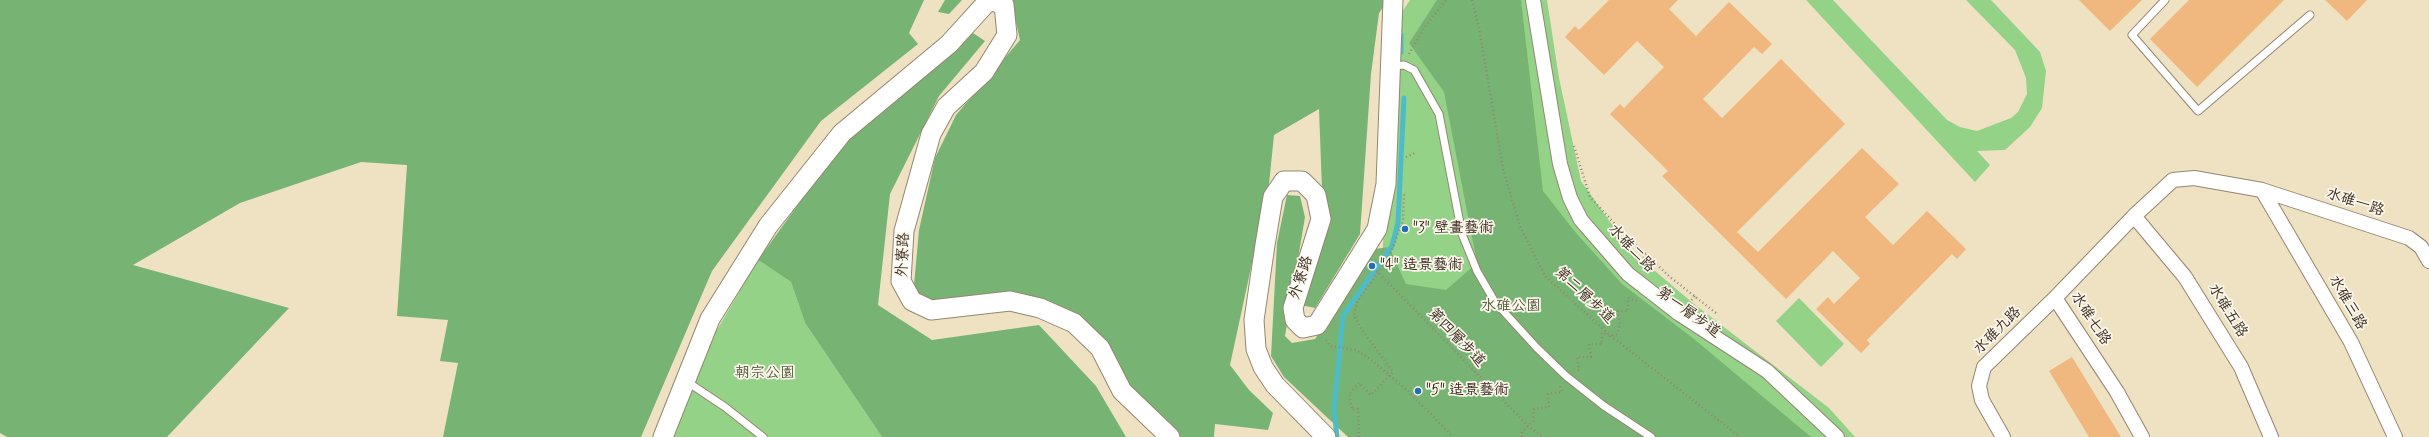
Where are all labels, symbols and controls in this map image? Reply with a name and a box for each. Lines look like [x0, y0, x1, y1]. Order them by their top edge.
street label: 水碓一路 [2324, 185, 2386, 221]
place label: "3" 壁畫藝術 [1413, 220, 1494, 238]
street label: 水碓二路 [1604, 221, 1658, 277]
marker: "3" 壁畫藝術 [1400, 224, 1410, 234]
street label: 外寮路 [894, 232, 914, 278]
street label: 外寮路 [1286, 254, 1318, 302]
place label: "4" 造景藝術 [1380, 257, 1463, 275]
marker: "4" 造景藝術 [1367, 261, 1377, 271]
street label: 第二層步道 [1550, 264, 1618, 328]
street label: 水碓三路 [2324, 273, 2370, 333]
street label: 水碓五路 [2203, 281, 2251, 341]
street label: 第一層步道 [1652, 284, 1724, 342]
street label: 水碓七路 [2066, 289, 2114, 349]
park label: 水碓公園 [1481, 298, 1541, 316]
street label: 水碓九路 [1970, 303, 2026, 359]
street label: 第四層步道 [1423, 305, 1489, 371]
park label: 朝宗公園 [735, 365, 795, 383]
place label: "5" 造景藝術 [1426, 382, 1509, 400]
marker: "5" 造景藝術 [1413, 386, 1423, 396]

